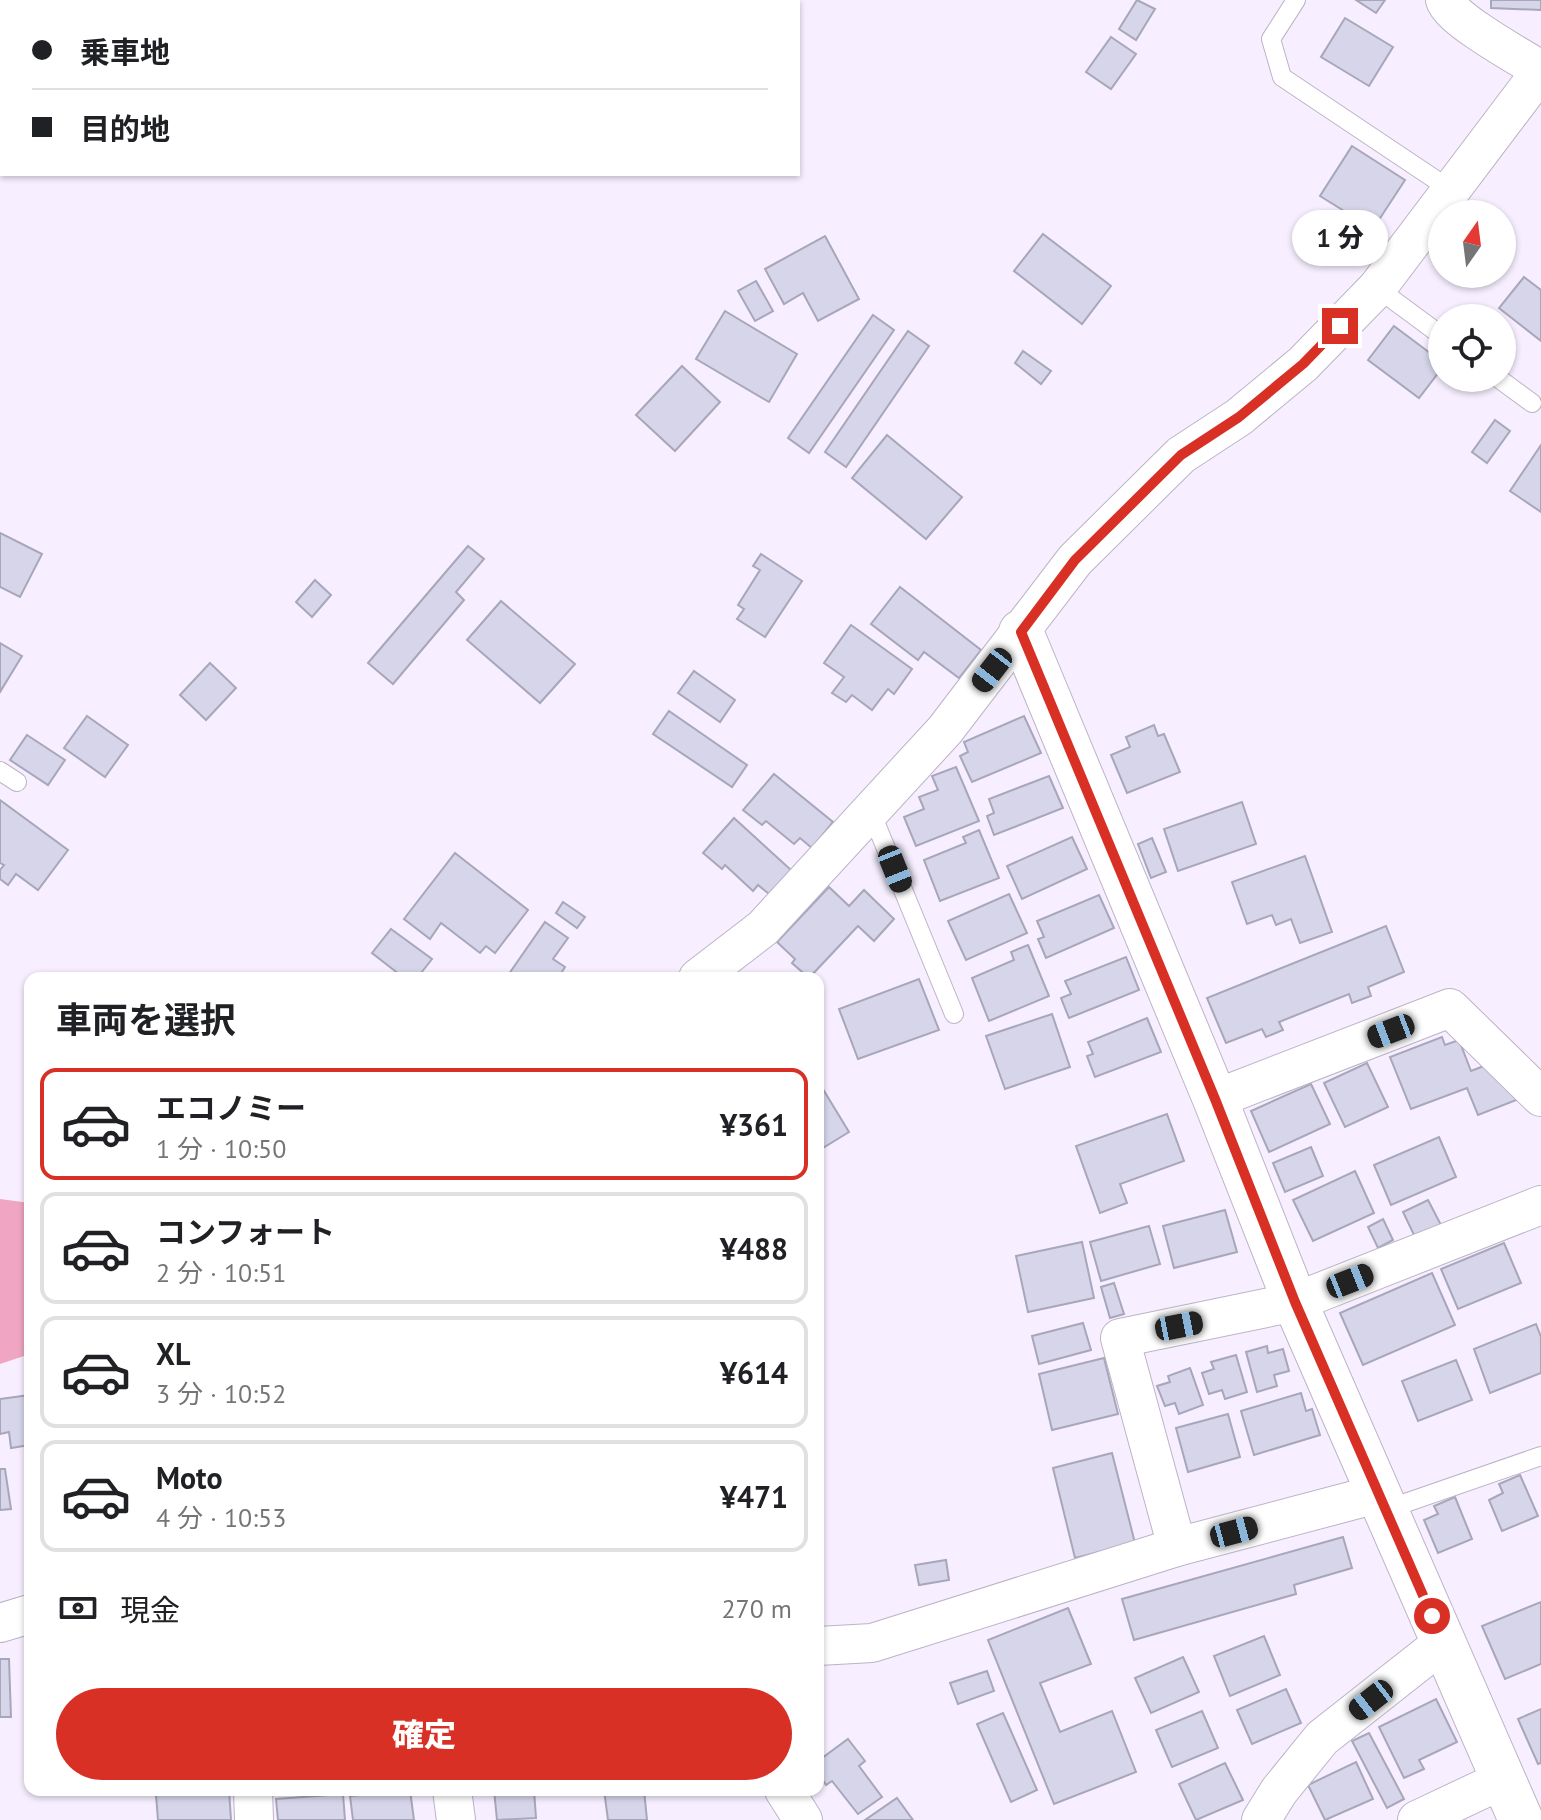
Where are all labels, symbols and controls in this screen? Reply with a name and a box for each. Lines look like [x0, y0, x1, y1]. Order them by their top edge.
text: 乗車地 [80, 32, 170, 71]
text: 目的地 [80, 109, 170, 148]
north arrow [1428, 200, 1516, 288]
map controls [1428, 200, 1516, 392]
callout: 1 分 [1292, 210, 1388, 266]
text: 1 分 [1316, 221, 1364, 254]
button: locate [1428, 304, 1516, 392]
route end [1322, 308, 1358, 344]
car [968, 644, 1016, 696]
car [875, 842, 915, 896]
text: 車両を選択 [56, 996, 236, 1043]
car [1364, 1011, 1418, 1051]
icon: car [60, 1088, 132, 1160]
text: エコノミー [156, 1088, 306, 1127]
text: ¥361 [720, 1105, 788, 1144]
text: 1 分 · 10:50 [156, 1132, 286, 1165]
icon: car [60, 1212, 132, 1284]
text: コンフォート [156, 1212, 335, 1251]
text: ¥488 [720, 1229, 788, 1268]
text: 2 分 · 10:51 [156, 1256, 286, 1289]
car [1323, 1261, 1377, 1301]
car [1153, 1310, 1205, 1342]
text: XL [156, 1334, 190, 1373]
icon: car [60, 1336, 132, 1408]
text: ¥614 [720, 1353, 788, 1392]
text: 3 分 · 10:52 [156, 1377, 286, 1410]
text: Moto [156, 1458, 223, 1497]
icon: car [60, 1460, 132, 1532]
text: ¥471 [720, 1477, 788, 1516]
text: 4 分 · 10:53 [156, 1501, 286, 1534]
car [1208, 1514, 1260, 1550]
icon: cash [56, 1586, 100, 1630]
text: 現金 [120, 1590, 180, 1629]
text: 270 m [721, 1592, 792, 1625]
route start [1414, 1598, 1450, 1634]
car [1345, 1676, 1397, 1724]
button: 確定 [56, 1688, 792, 1780]

